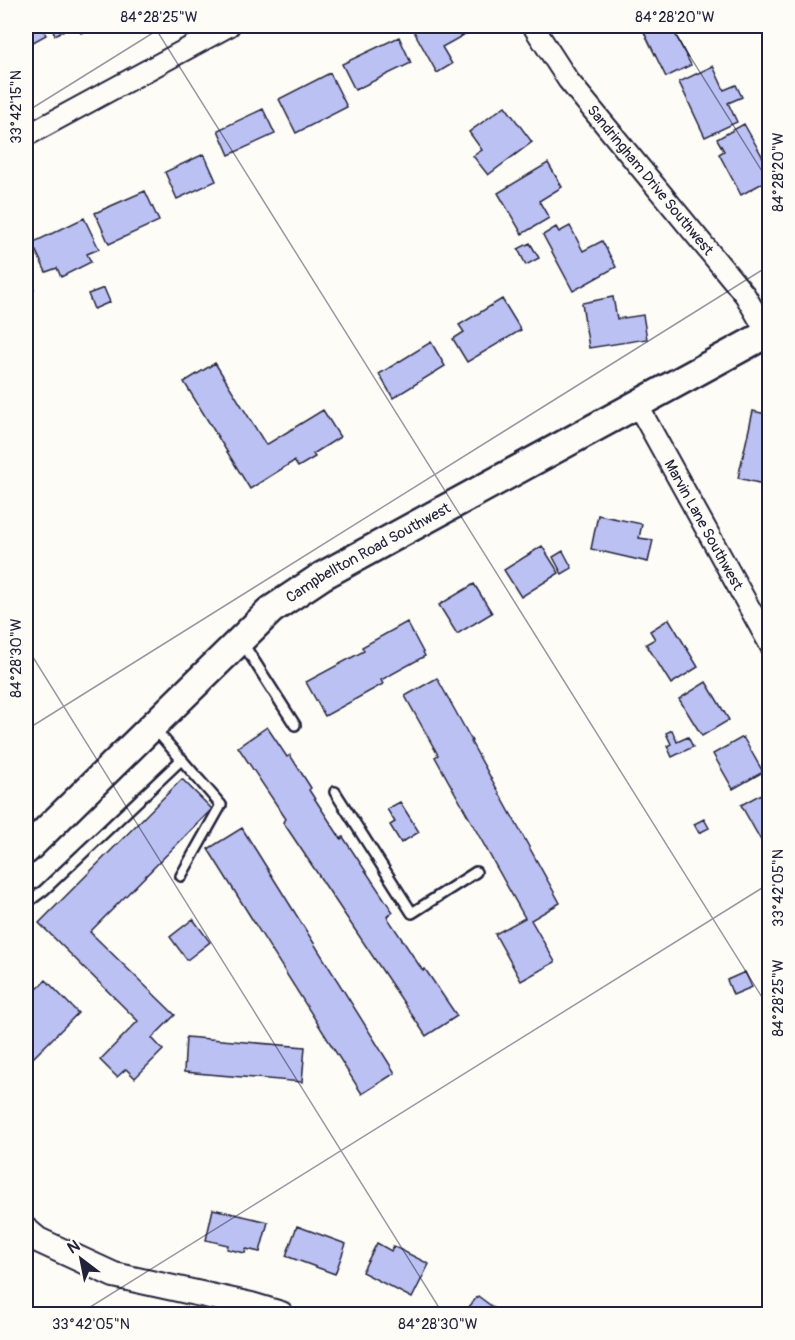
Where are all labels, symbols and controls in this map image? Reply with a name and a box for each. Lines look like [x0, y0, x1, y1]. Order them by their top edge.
text: 84°28'25"W [120, 8, 198, 27]
text: 84°28'20"W [635, 8, 715, 27]
text: 33°42'15"N [7, 70, 26, 144]
street label: Sandringham Drive Southwest [583, 101, 718, 260]
text: 84°28'20"W [769, 132, 788, 212]
street label: Marvin Lane Southwest [660, 456, 748, 594]
street label: Campbellton Road Southwest [282, 498, 455, 607]
text: 84°28'30"W [7, 618, 26, 698]
text: 33°42'05"N [769, 849, 788, 927]
text: 84°28'25"W [769, 959, 788, 1037]
north arrow [51, 1229, 111, 1289]
text: N [64, 1236, 84, 1258]
text: 33°42'05"N [52, 1315, 130, 1334]
text: 84°28'30"W [398, 1315, 478, 1334]

